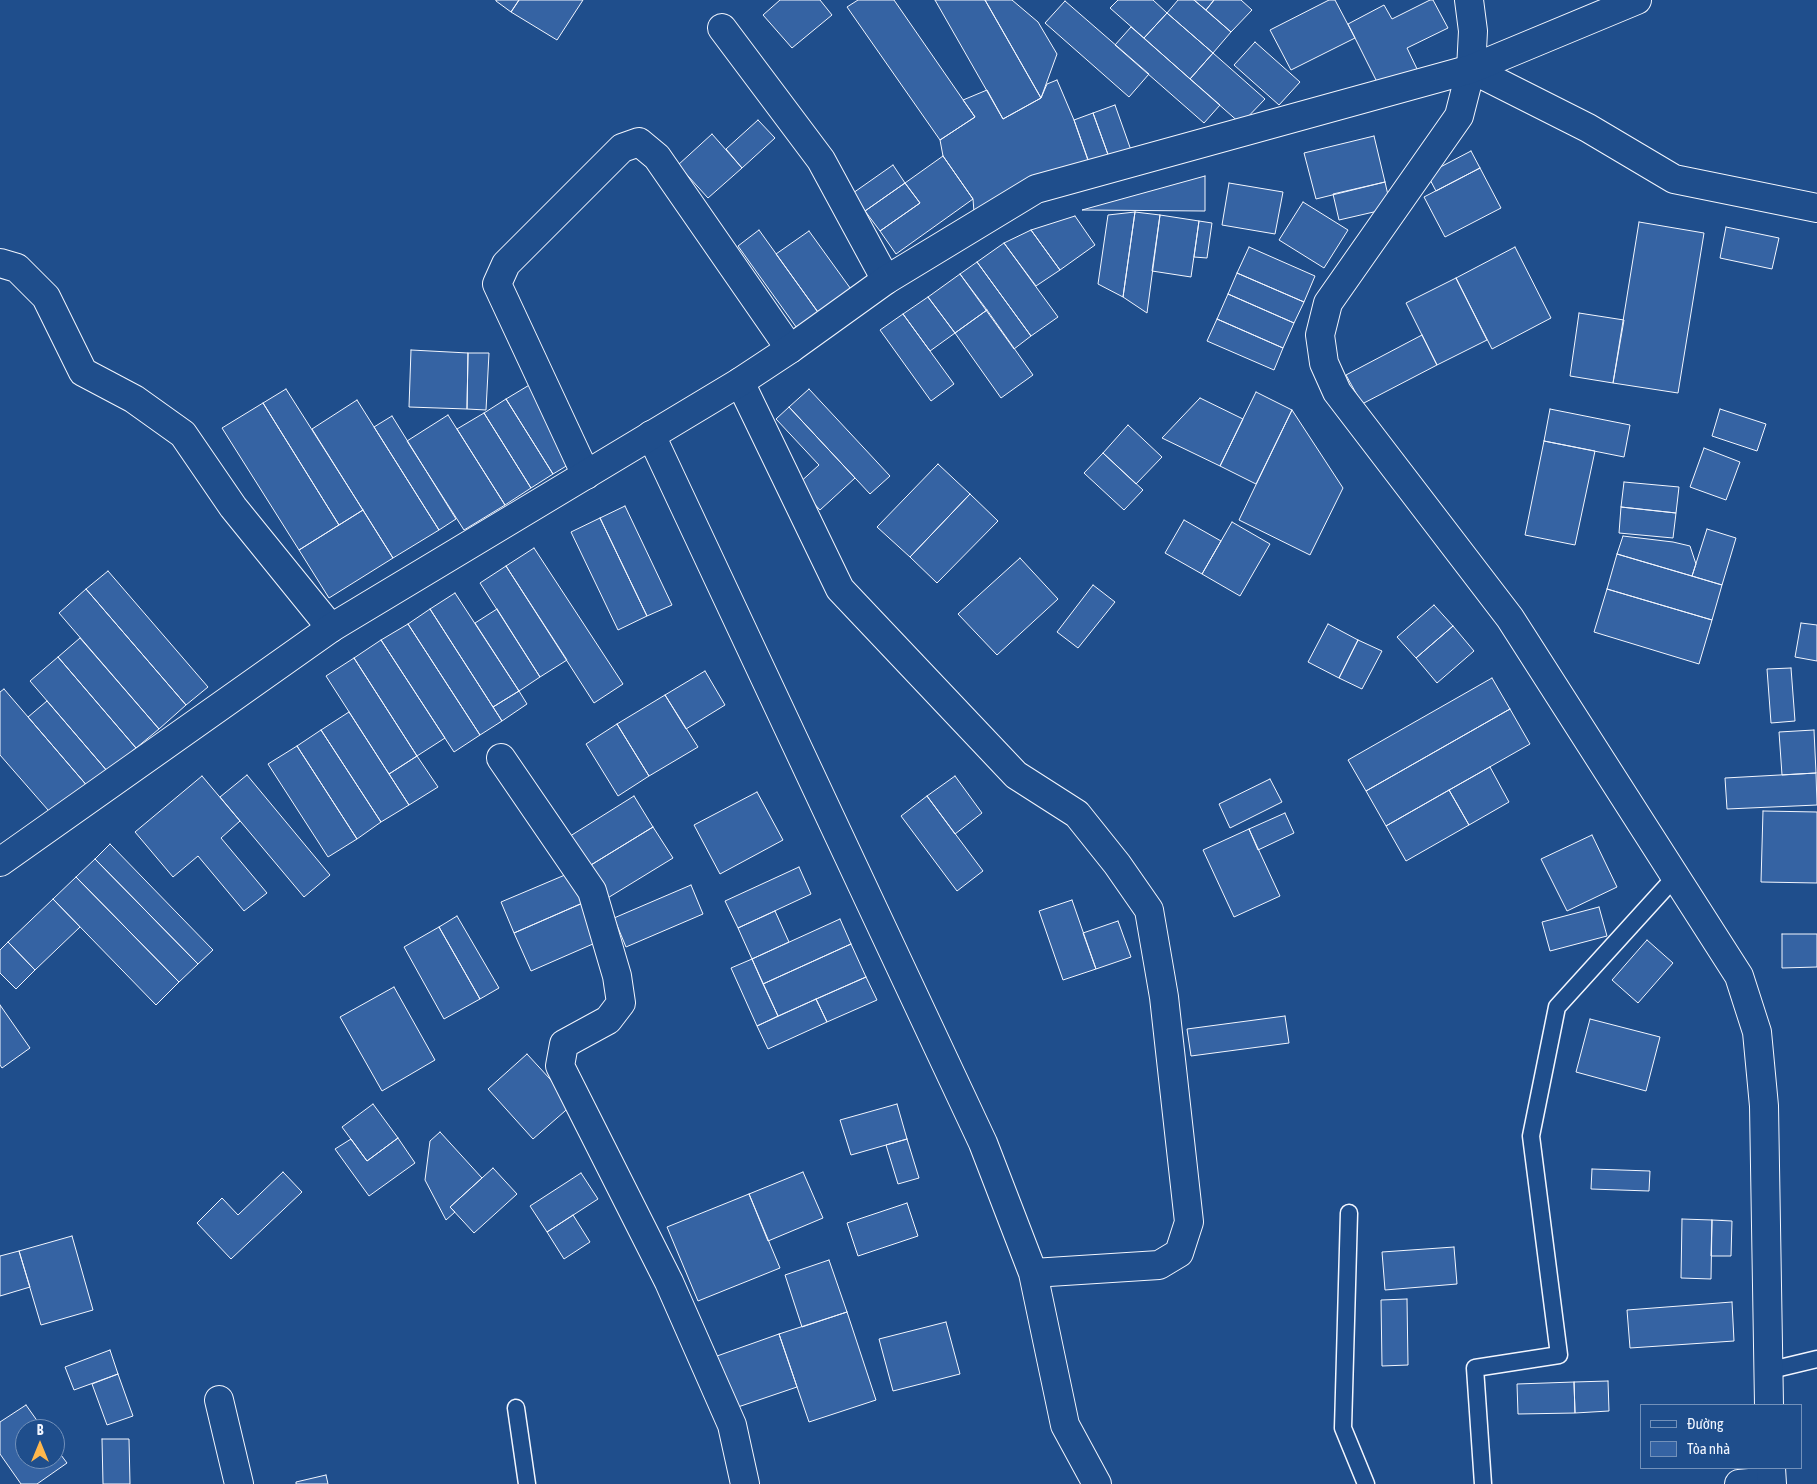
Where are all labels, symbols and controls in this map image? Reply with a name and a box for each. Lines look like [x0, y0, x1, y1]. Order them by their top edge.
legend [1640, 1404, 1802, 1469]
text: Đường [1687, 1415, 1723, 1432]
north arrow [15, 1419, 65, 1469]
text: B [37, 1422, 43, 1438]
text: Tòa nhà [1687, 1440, 1730, 1457]

